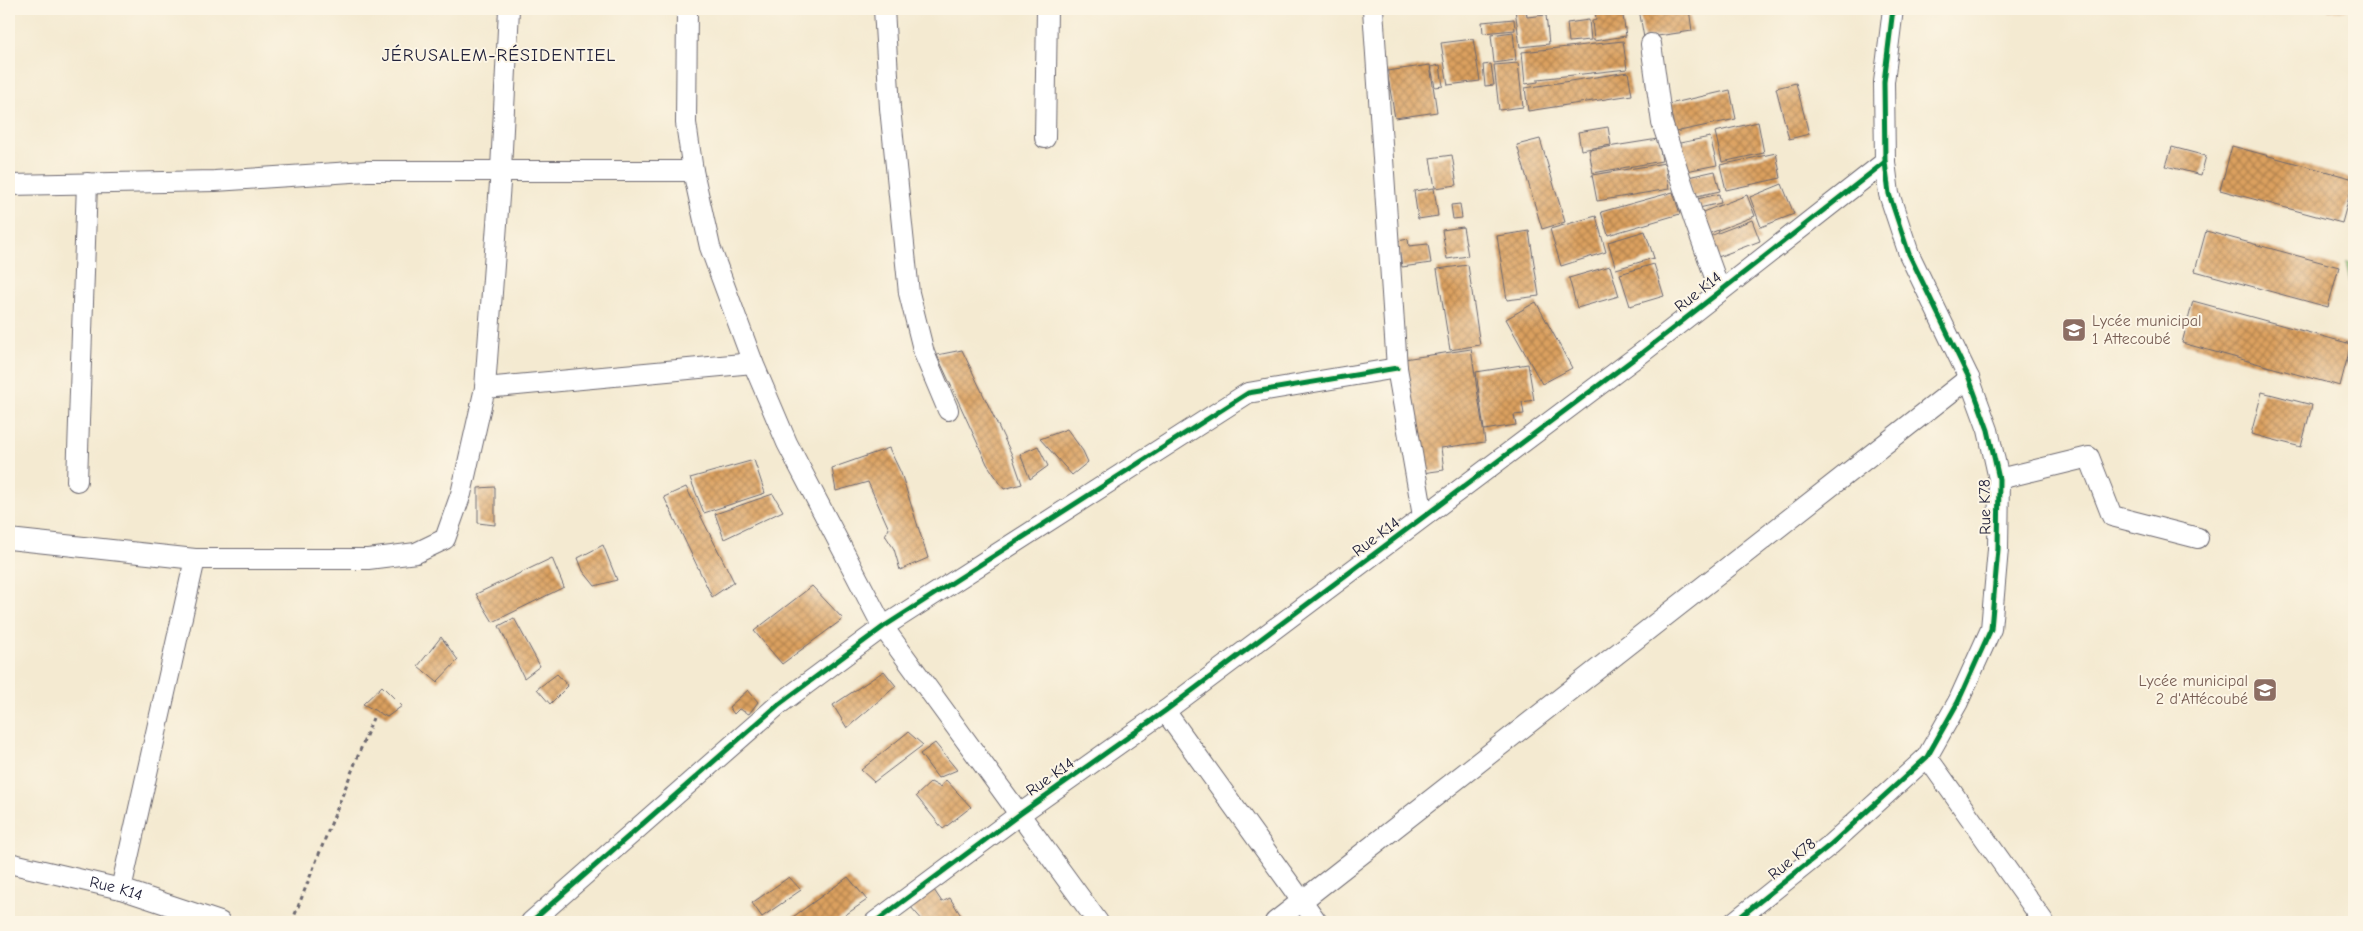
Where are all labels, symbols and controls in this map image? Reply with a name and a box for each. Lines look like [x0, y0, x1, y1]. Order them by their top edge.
district label: JÉRUSALEM-RÉSIDENTIEL [382, 44, 616, 66]
street label: Rue K14 [1671, 268, 1725, 316]
place label: Lycée municipal 1 Attecoubé [2092, 312, 2202, 348]
school or university icon: Lycée municipal 1 Attecoubé [2061, 317, 2087, 343]
street label: Rue K78 [1976, 479, 1994, 535]
street label: Rue K14 [1349, 514, 1403, 560]
place label: Lycée municipal 2 d'Attécoubé [2139, 672, 2248, 708]
school or university icon: Lycée municipal 2 d'Attécoubé [2252, 677, 2278, 703]
street label: Rue K14 [1023, 754, 1077, 800]
street label: Rue K78 [1765, 834, 1819, 884]
street label: Rue K14 [88, 873, 145, 905]

